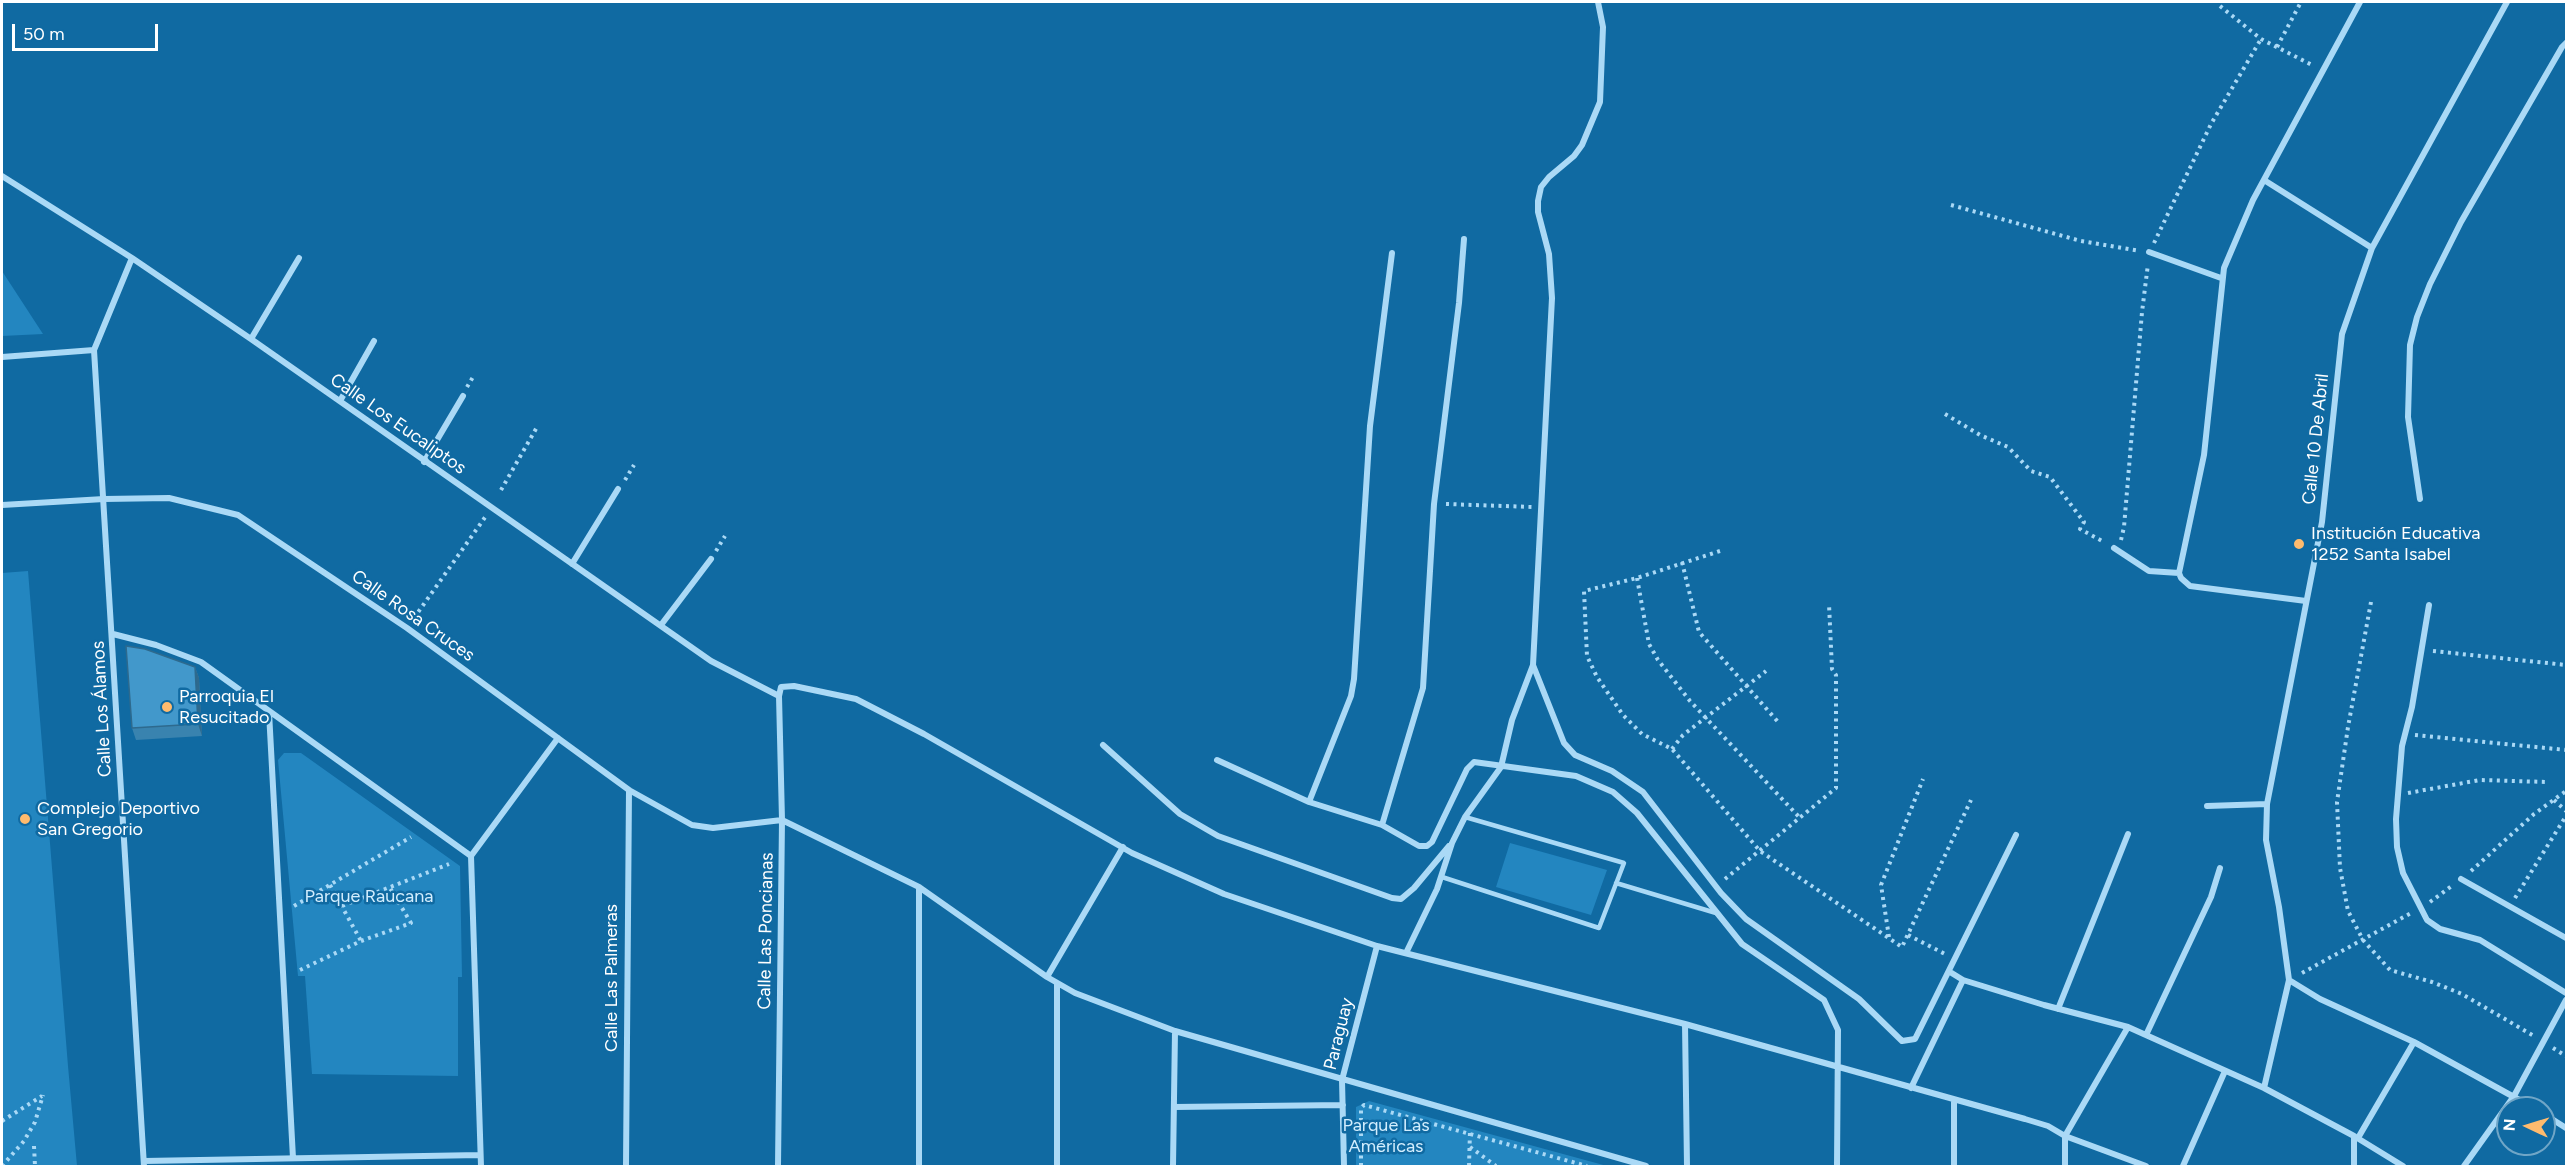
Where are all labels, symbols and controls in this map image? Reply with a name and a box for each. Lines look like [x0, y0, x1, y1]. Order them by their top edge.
scale bar [15, 12, 160, 50]
text: 50 m [23, 23, 65, 45]
street label: Calle Los Eucaliptos [326, 369, 470, 479]
street label: Calle 10 De Abril [2298, 373, 2334, 505]
place label: Institución Educativa 1252 Santa Isabel [2311, 523, 2480, 566]
marker: Institución Educativa 1252 Santa Isabel [2292, 537, 2306, 551]
street label: Calle Rosa Cruces [347, 566, 479, 666]
street label: Calle Los Álamos [88, 640, 116, 778]
place label: Parroquia El Resucitado [179, 686, 274, 728]
marker: Parroquia El Resucitado [160, 700, 174, 714]
place label: Complejo Deportivo San Gregorio [37, 798, 200, 840]
marker: Complejo Deportivo San Gregorio [18, 812, 32, 826]
street label: Calle Las Poncianas [754, 852, 778, 1010]
park label: Parque Raucana [305, 886, 433, 908]
street label: Calle Las Palmeras [601, 904, 623, 1052]
street label: Paraguay [1320, 996, 1358, 1072]
north arrow [2496, 1096, 2556, 1156]
park label: Parque Las Américas [1342, 1115, 1430, 1158]
text: N [2500, 1118, 2519, 1132]

